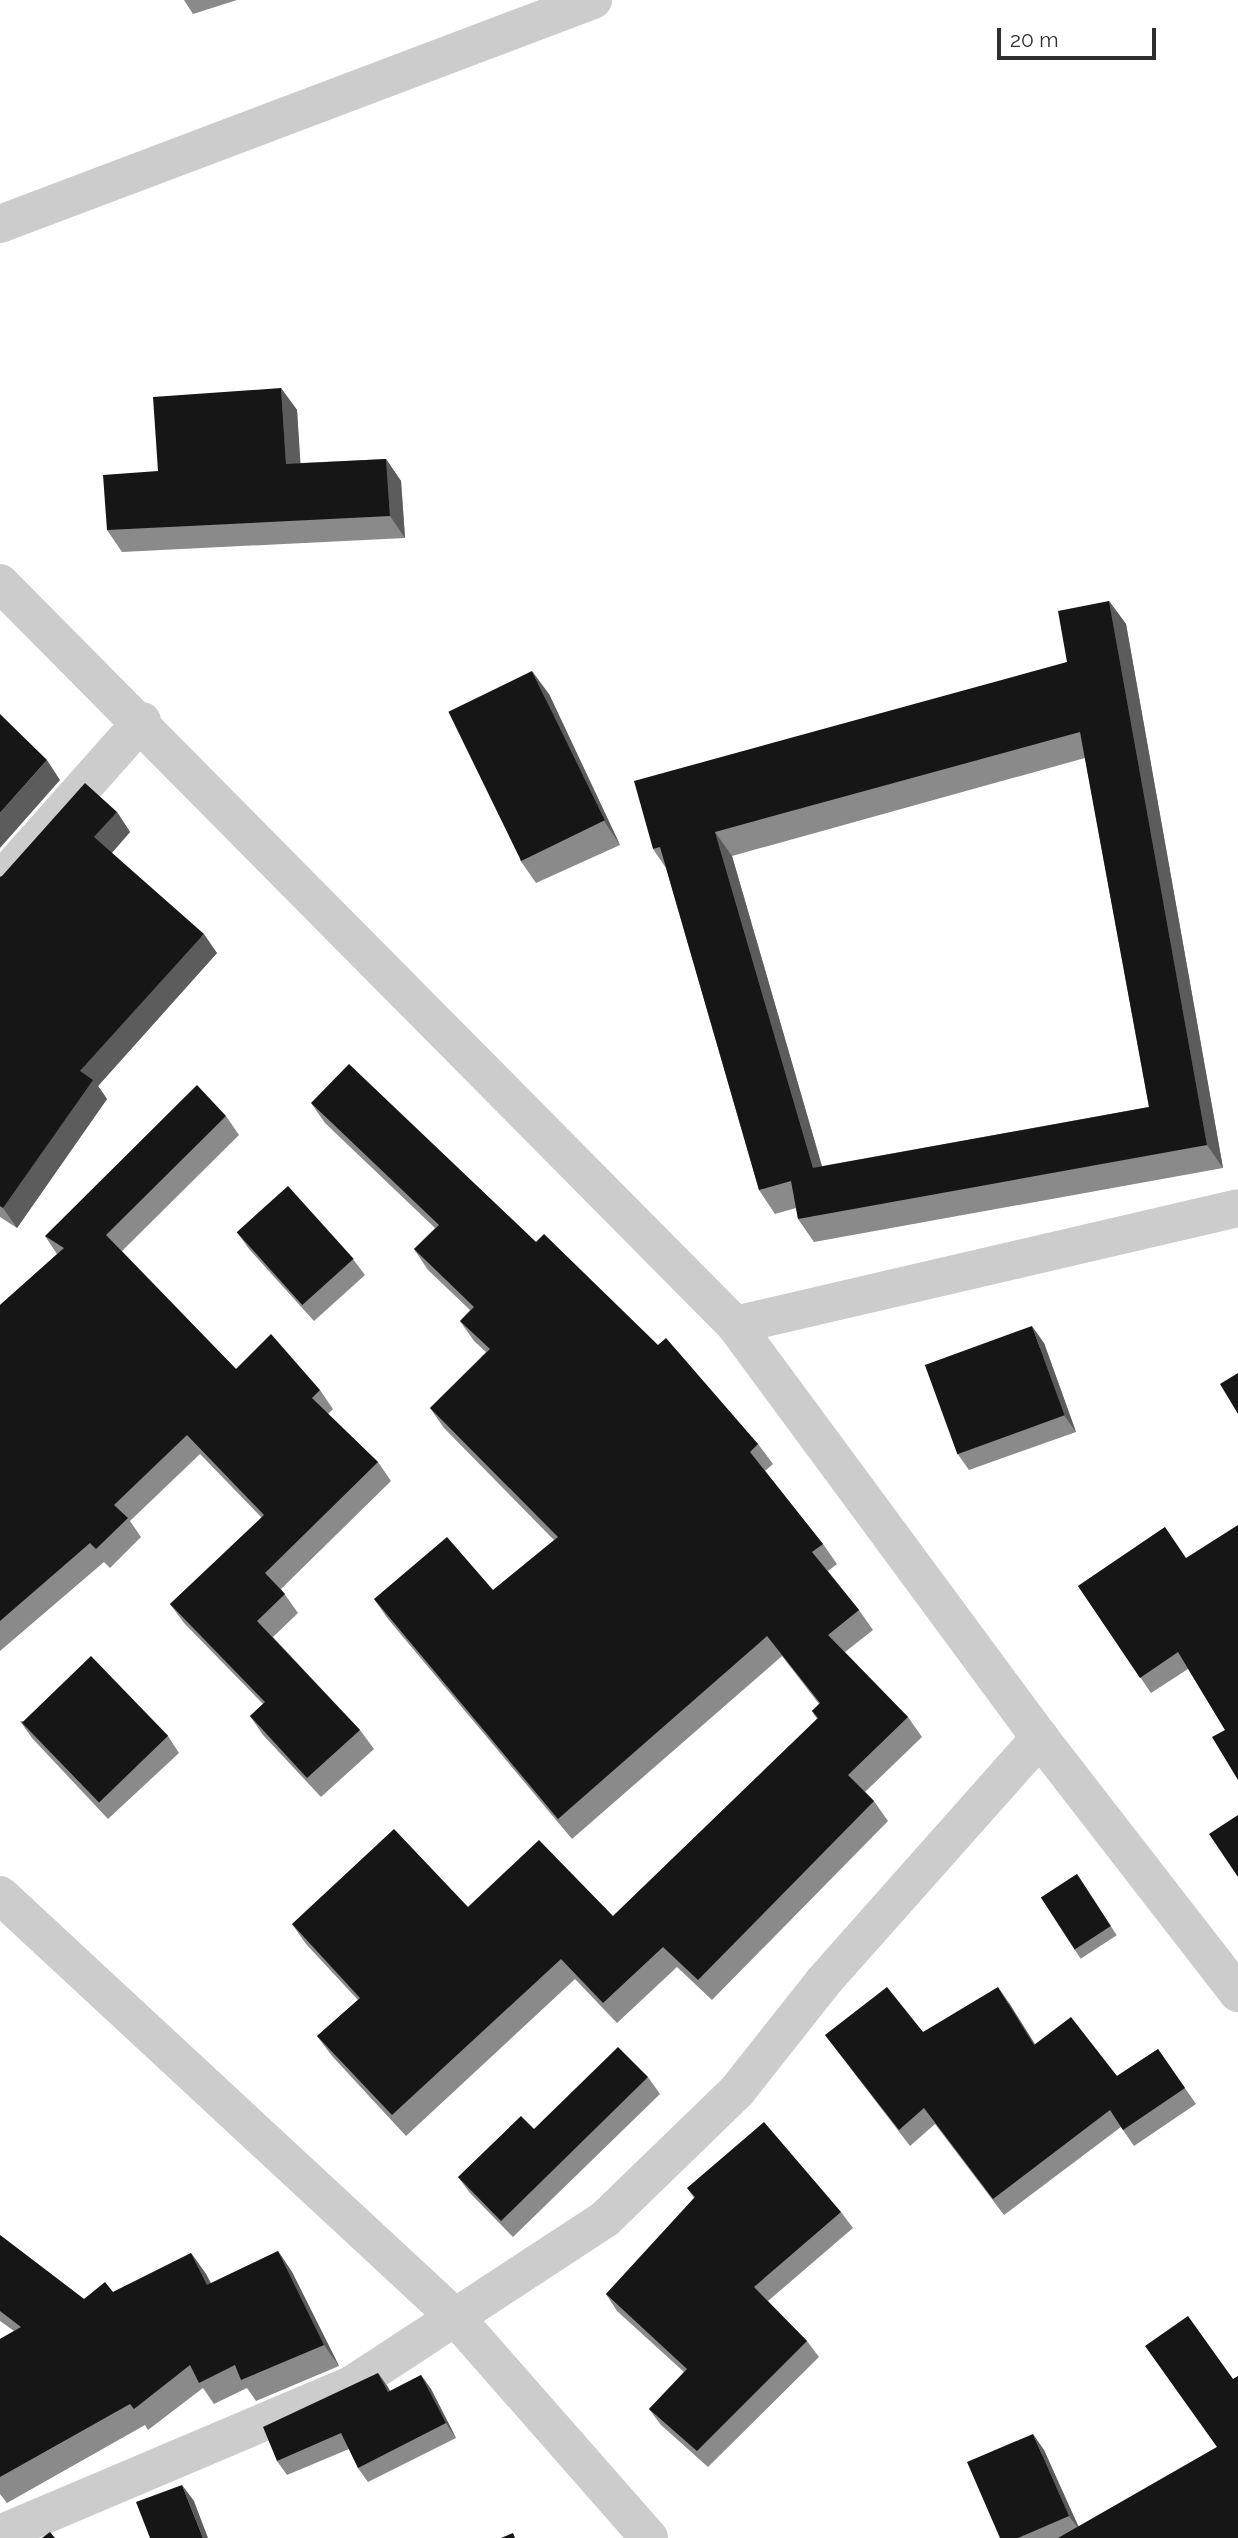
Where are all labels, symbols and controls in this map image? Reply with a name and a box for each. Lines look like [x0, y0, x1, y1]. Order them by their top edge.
scale bar [1000, 14, 1159, 58]
text: 20 m [1010, 27, 1058, 52]

